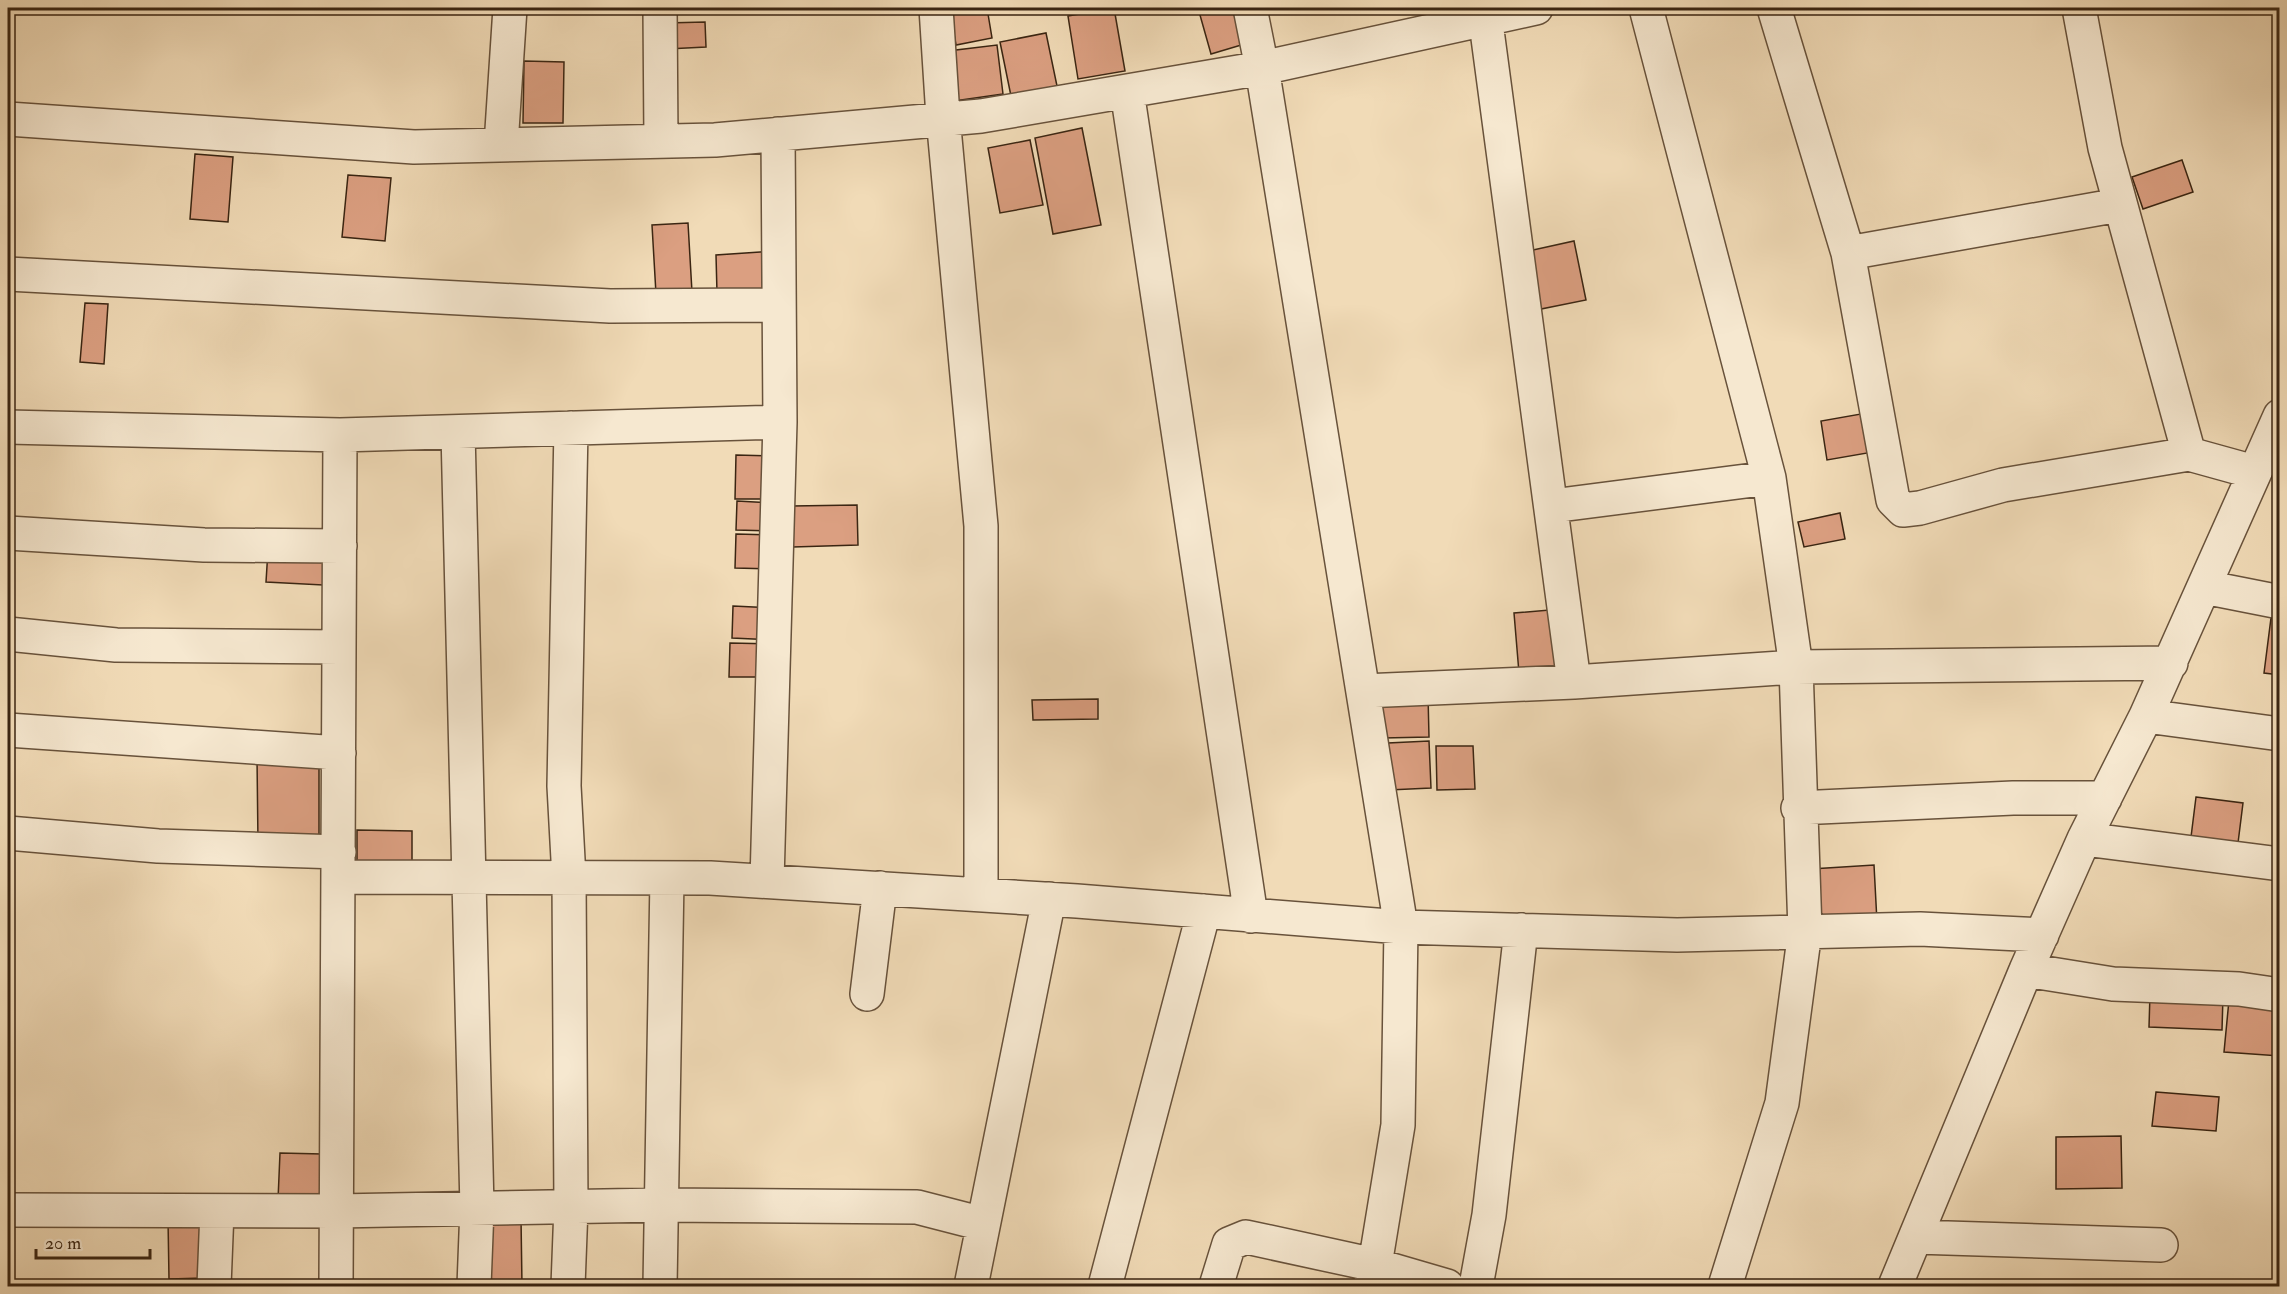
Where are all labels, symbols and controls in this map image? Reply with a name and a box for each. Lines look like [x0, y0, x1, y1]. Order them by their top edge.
scale bar [36, 1222, 150, 1260]
text: 20 m [45, 1232, 81, 1255]

